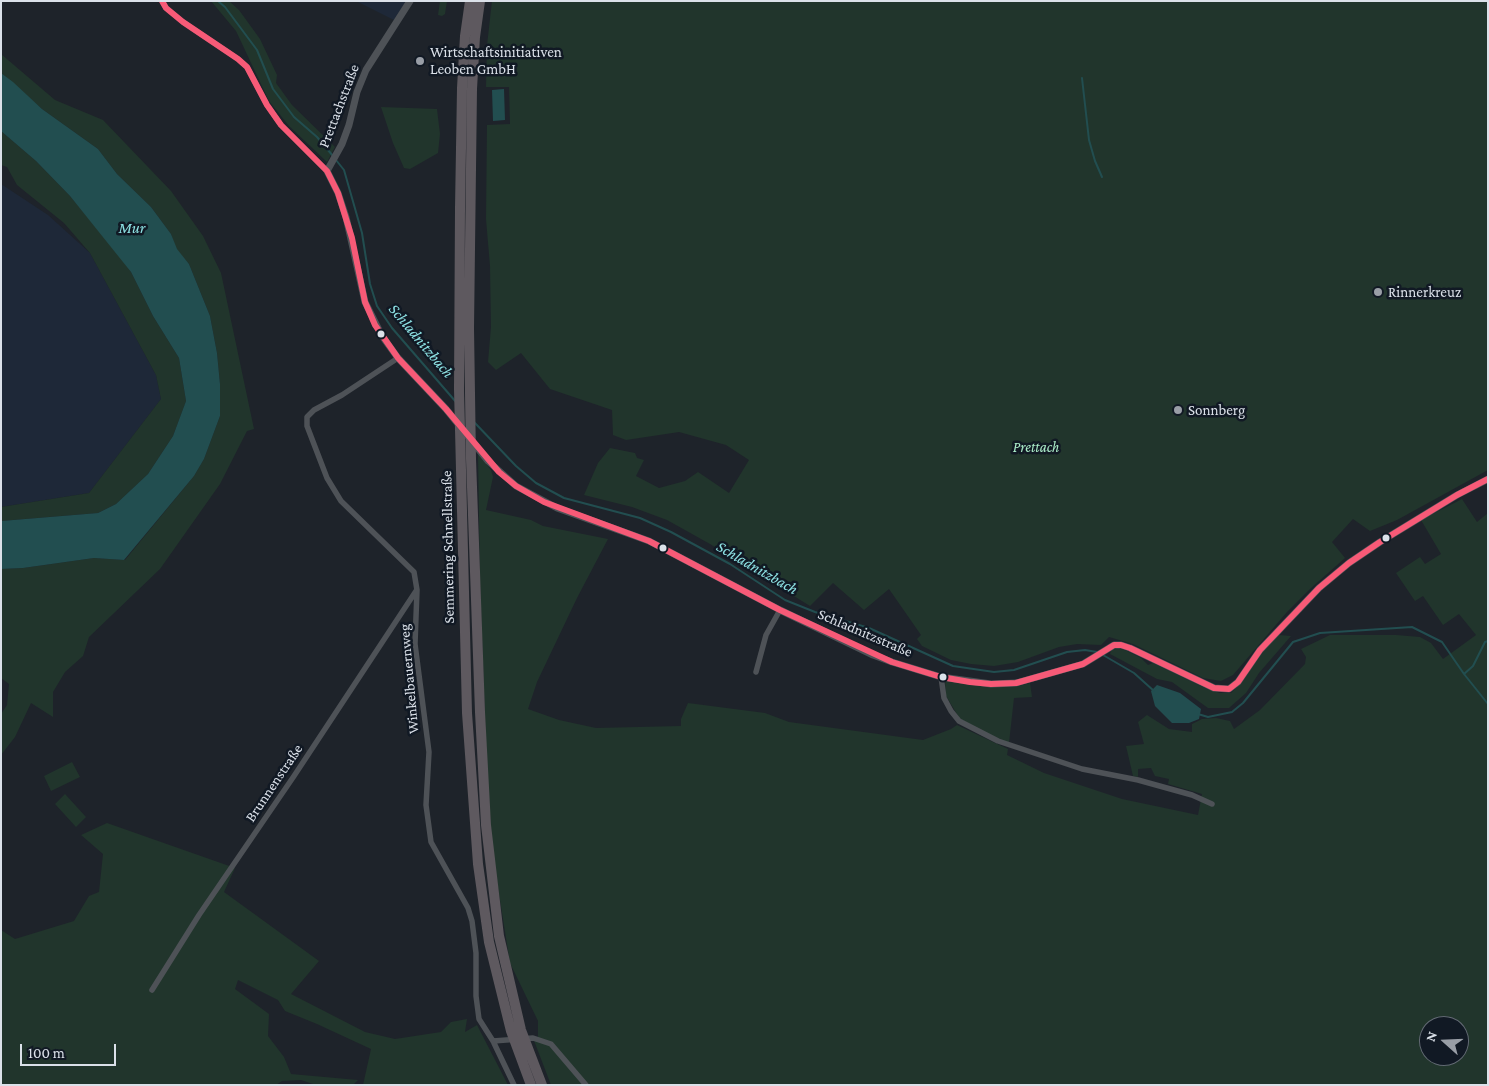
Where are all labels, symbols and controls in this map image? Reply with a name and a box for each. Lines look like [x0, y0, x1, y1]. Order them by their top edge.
place label: Wirtschaftsinitiativen Leoben GmbH [430, 43, 562, 78]
marker: Wirtschaftsinitiativen Leoben GmbH [414, 55, 426, 67]
street label: Prettachstraße [315, 62, 363, 150]
water label: Mur [119, 218, 145, 238]
place label: Rinnerkreuz [1388, 283, 1461, 301]
marker: Rinnerkreuz [1372, 286, 1384, 298]
water label: Schladnitzbach [384, 300, 458, 382]
unlabelled marker [376, 329, 386, 339]
place label: Sonnberg [1188, 401, 1245, 419]
marker: Sonnberg [1172, 404, 1184, 416]
park label: Prettach [1013, 438, 1059, 456]
street label: Semmering Schnellstraße [438, 470, 458, 624]
unlabelled marker [1381, 533, 1391, 543]
water label: Schladnitzbach [713, 537, 801, 599]
unlabelled marker [658, 543, 668, 553]
street label: Schladnitzstraße [815, 605, 915, 661]
street label: Winkelbauernweg [395, 623, 423, 735]
unlabelled marker [938, 672, 948, 682]
street label: Brunnenstraße [241, 741, 307, 825]
north arrow [1419, 1016, 1469, 1066]
text: N [1422, 1029, 1440, 1043]
scale bar [22, 1034, 119, 1066]
text: 100 m [28, 1045, 65, 1061]

